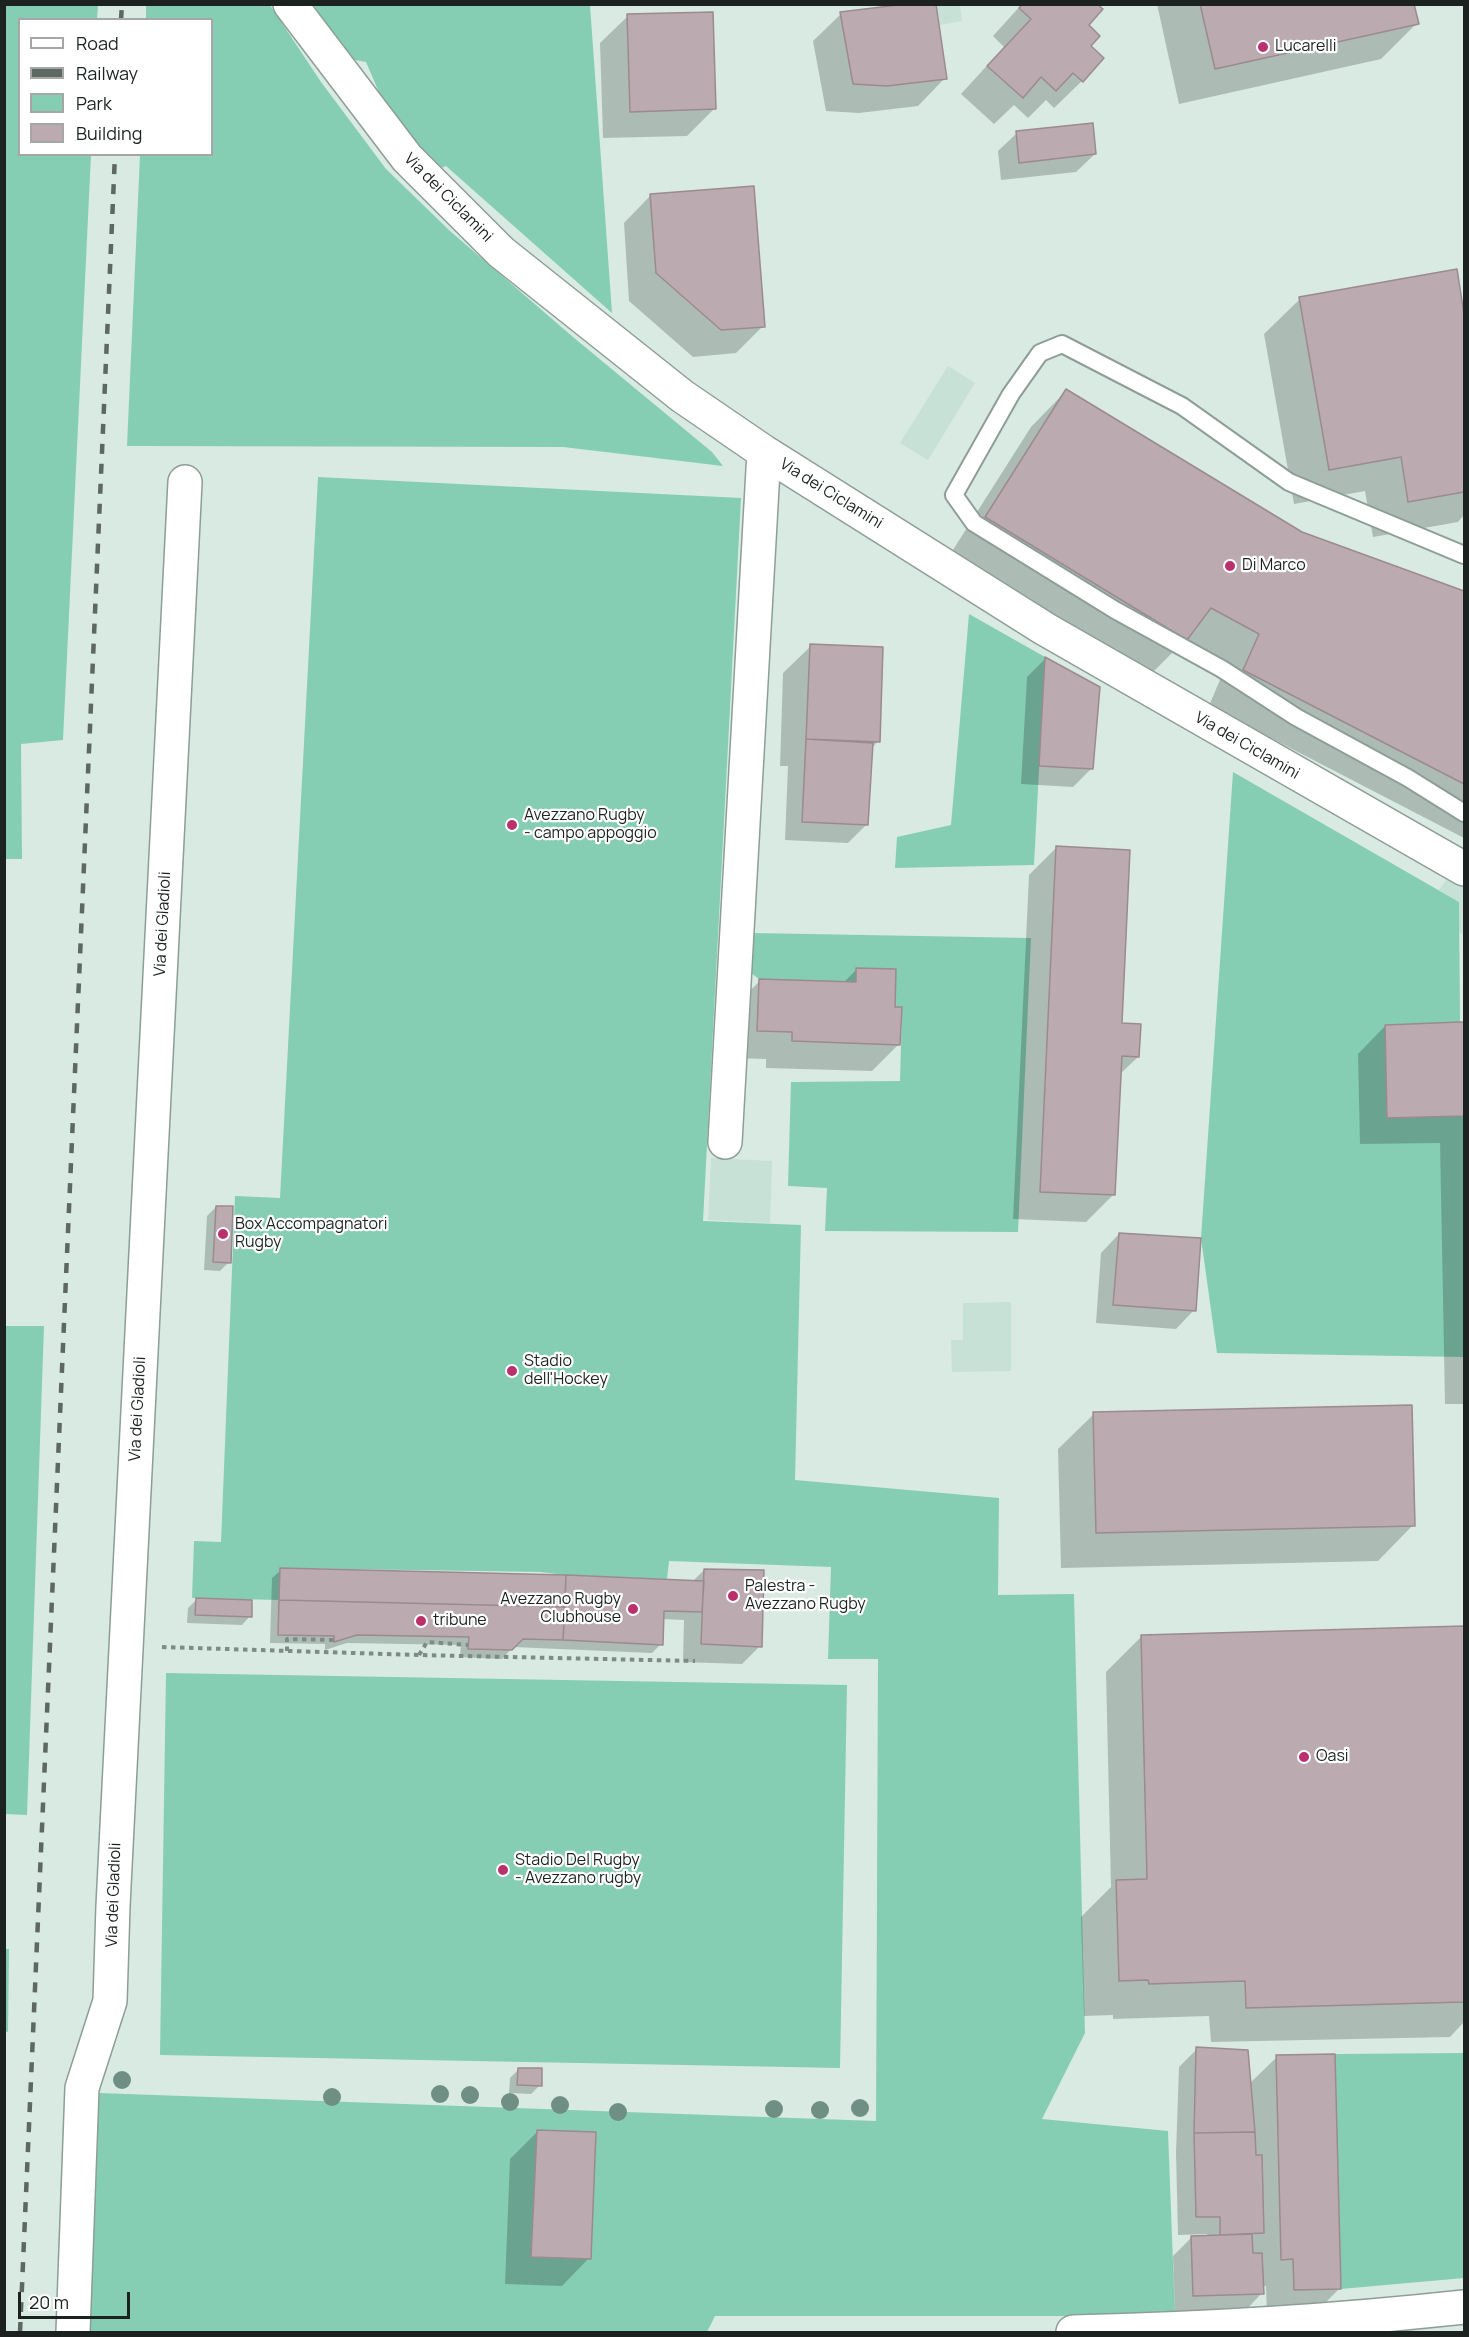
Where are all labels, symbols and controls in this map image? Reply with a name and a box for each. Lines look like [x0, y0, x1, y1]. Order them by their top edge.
legend [18, 18, 213, 156]
text: Road [76, 31, 119, 55]
place label: Lucarelli [1275, 37, 1337, 57]
marker: Lucarelli [1256, 40, 1270, 54]
text: Railway [76, 61, 138, 85]
text: Park [76, 91, 112, 115]
text: Building [76, 121, 142, 145]
street label: Via dei Ciclamini [400, 150, 496, 246]
street label: Via dei Ciclamini [776, 455, 886, 533]
place label: Di Marco [1242, 556, 1306, 576]
marker: Di Marco [1223, 559, 1237, 573]
street label: Via dei Ciclamini [1191, 708, 1303, 784]
place label: Avezzano Rugby - campo appoggio [524, 806, 657, 844]
marker: Avezzano Rugby - campo appoggio [505, 818, 519, 832]
street label: Via dei Gladioli [151, 871, 175, 977]
place label: Box Accompagnatori Rugby [235, 1215, 387, 1253]
marker: Box Accompagnatori Rugby [216, 1227, 230, 1241]
place label: Stadio dell'Hockey [524, 1352, 608, 1390]
street label: Via dei Gladioli [126, 1356, 150, 1462]
marker: Stadio dell'Hockey [505, 1364, 519, 1378]
place label: Palestra - Avezzano Rugby [745, 1577, 866, 1615]
marker: Palestra - Avezzano Rugby [726, 1589, 740, 1603]
place label: Avezzano Rugby Clubhouse [500, 1590, 621, 1628]
marker: Avezzano Rugby Clubhouse [626, 1602, 640, 1616]
place label: tribune [433, 1611, 487, 1631]
marker: tribune [414, 1614, 428, 1628]
place label: Oasi [1316, 1747, 1349, 1767]
marker: Oasi [1297, 1750, 1311, 1764]
street label: Via dei Gladioli [103, 1842, 125, 1948]
place label: Stadio Del Rugby - Avezzano rugby [515, 1851, 641, 1889]
marker: Stadio Del Rugby - Avezzano rugby [496, 1863, 510, 1877]
scale bar [21, 2280, 134, 2318]
text: 20 m [29, 2290, 69, 2314]

